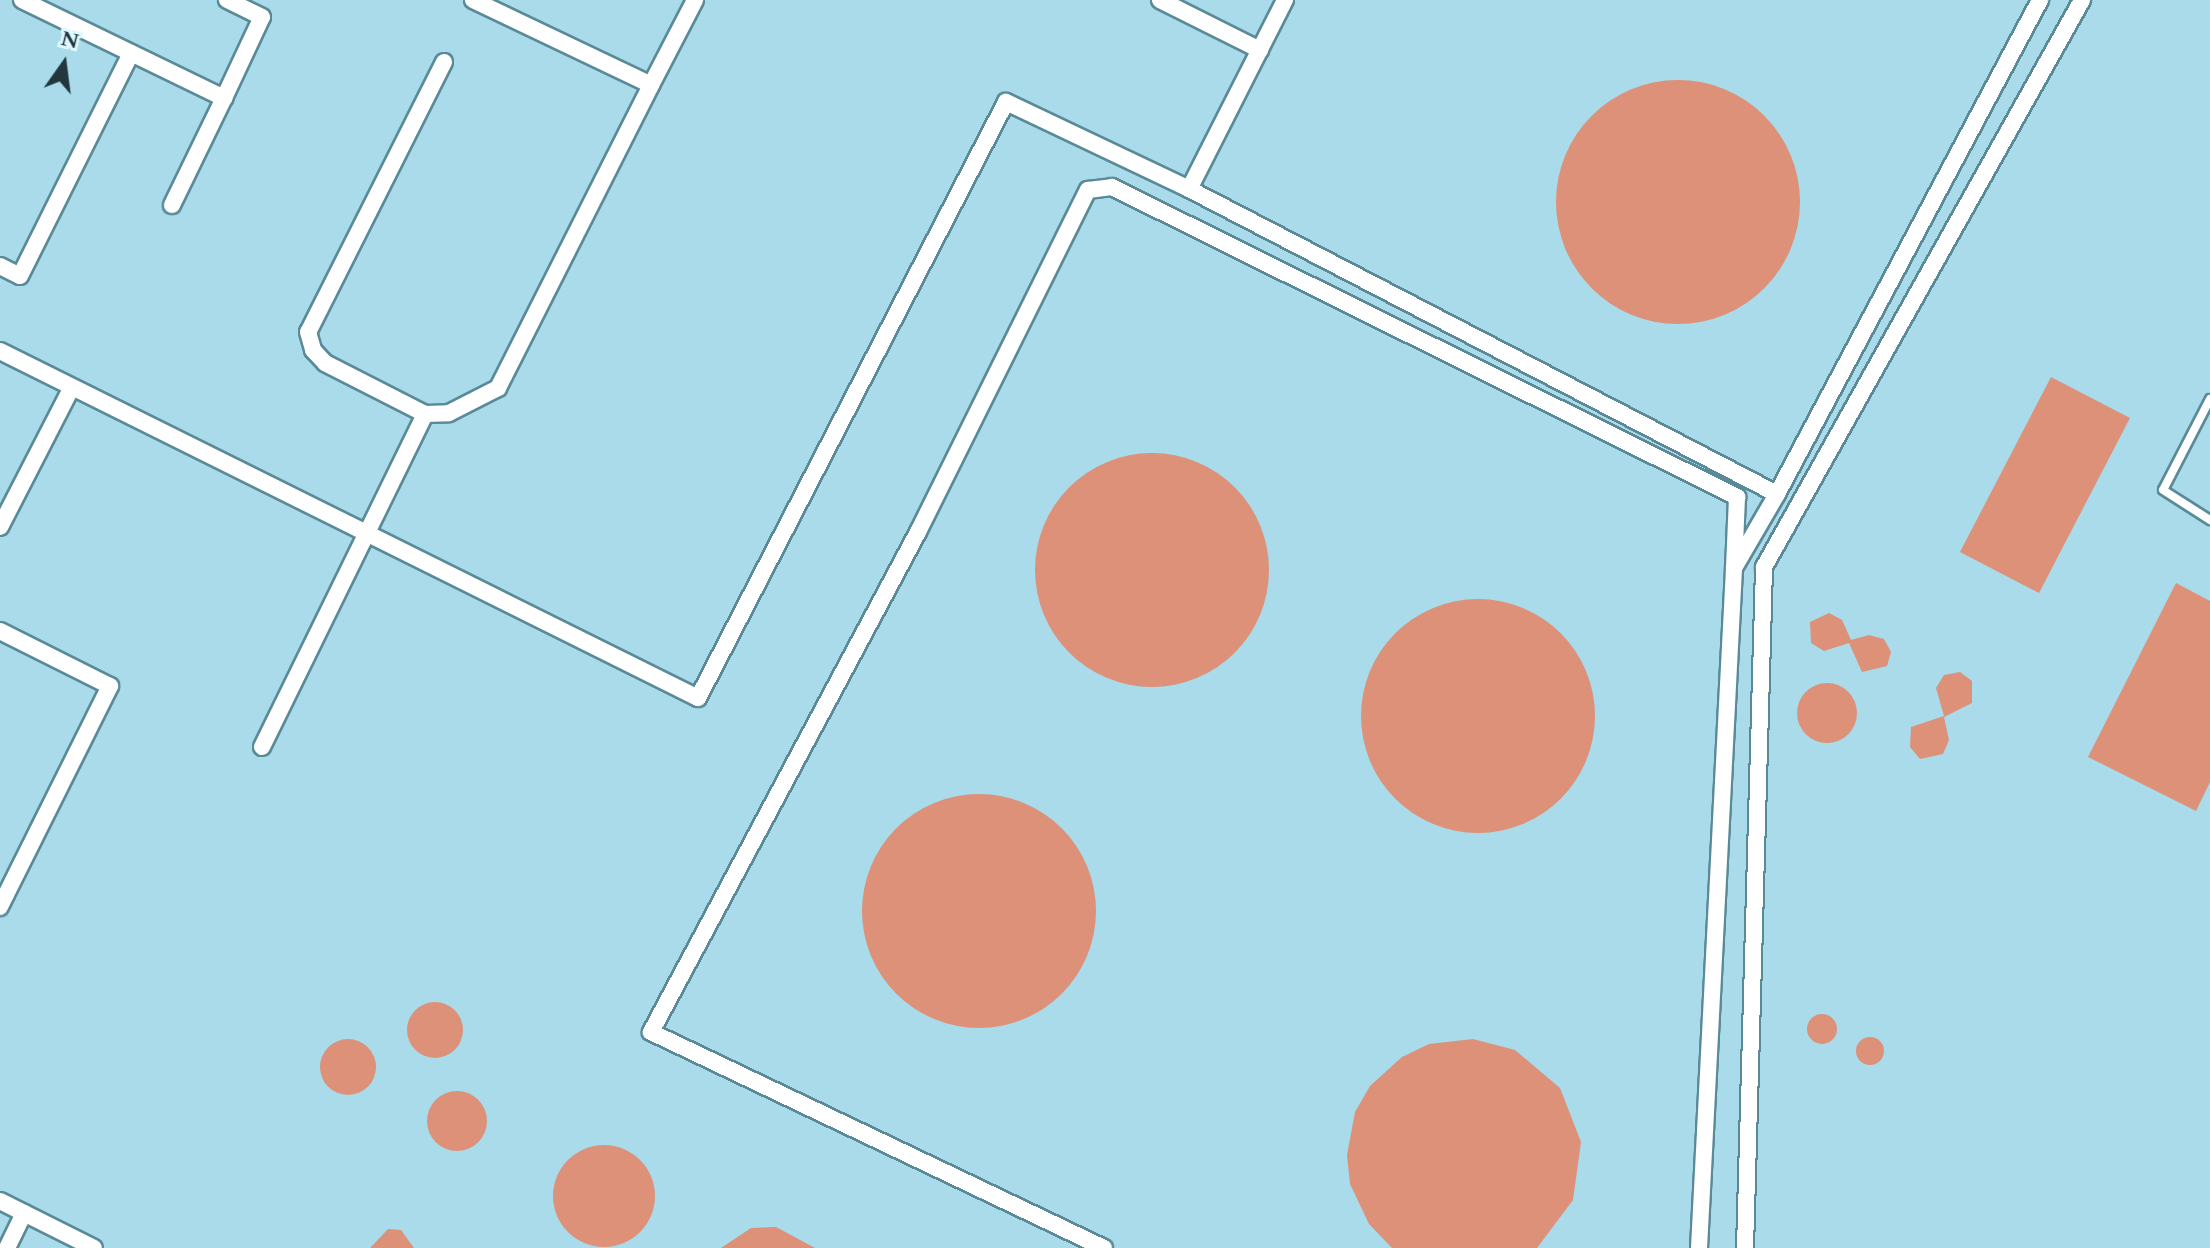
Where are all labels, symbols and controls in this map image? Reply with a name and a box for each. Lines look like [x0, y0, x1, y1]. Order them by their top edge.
text: N [57, 22, 83, 58]
north arrow [24, 24, 104, 104]

